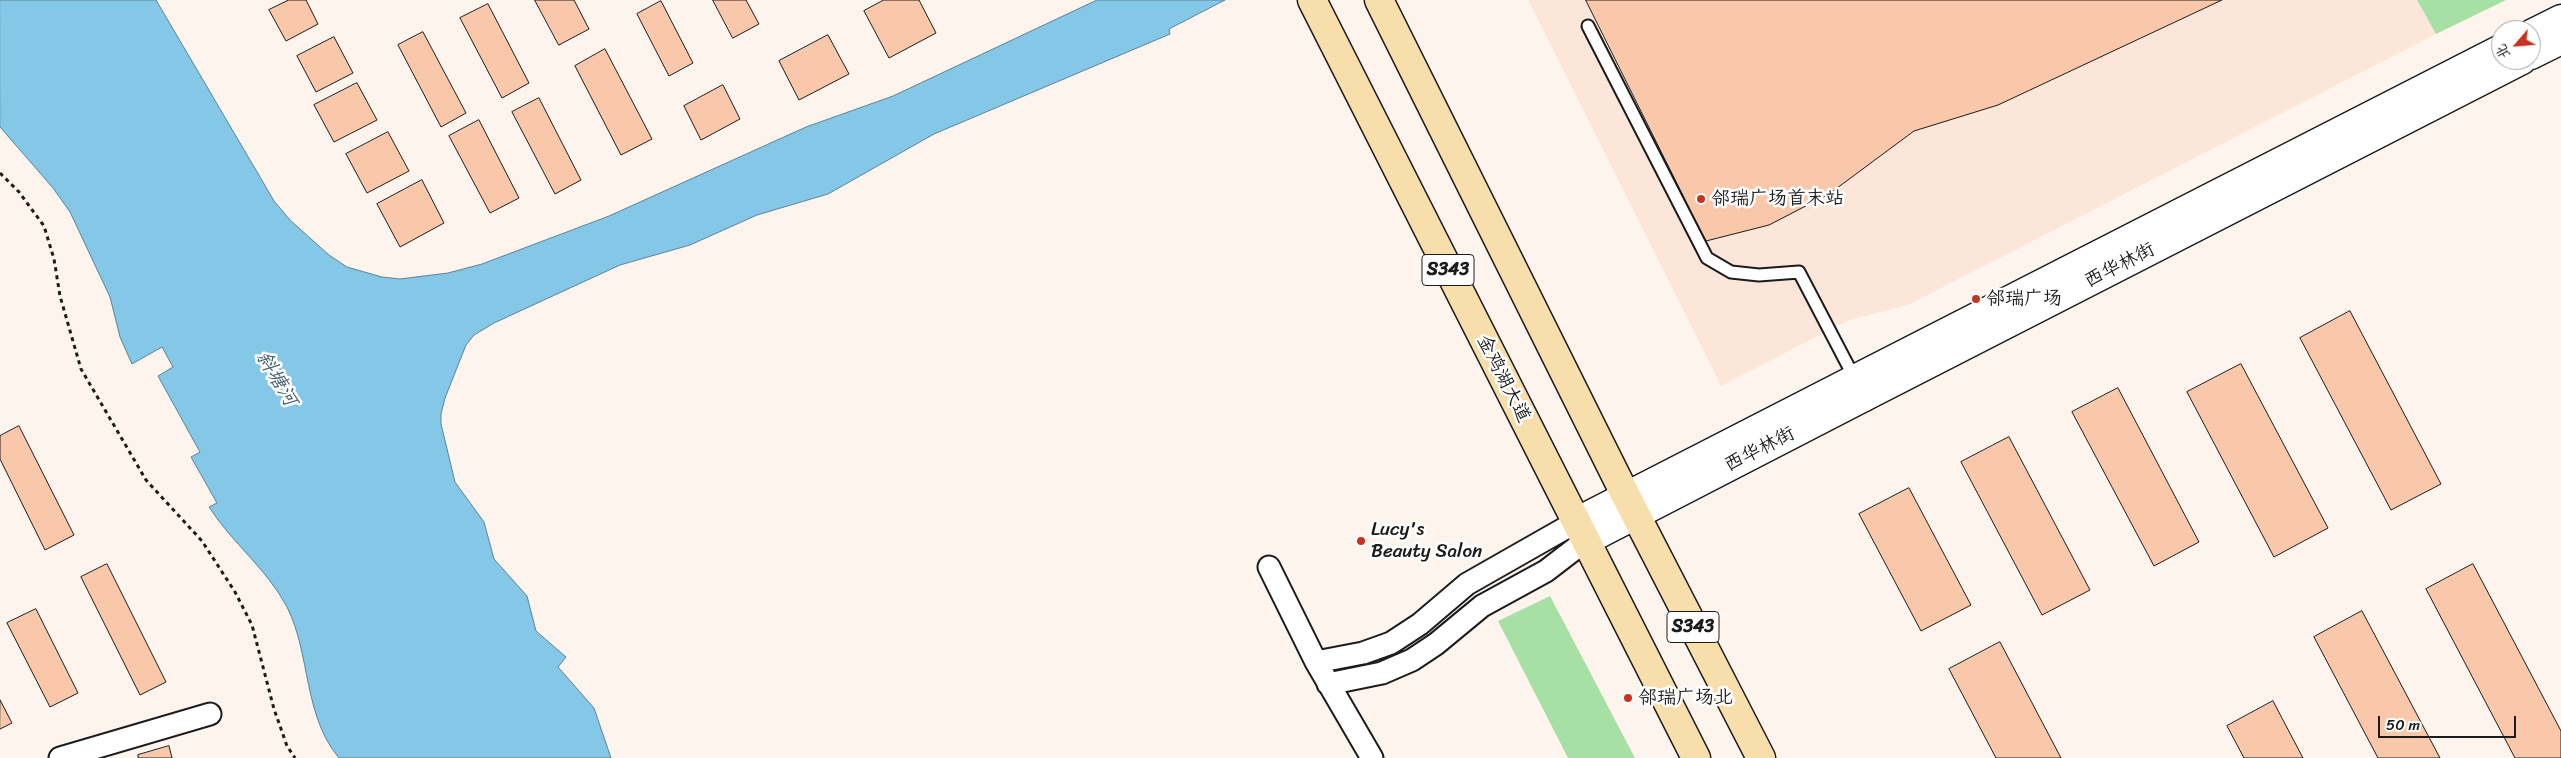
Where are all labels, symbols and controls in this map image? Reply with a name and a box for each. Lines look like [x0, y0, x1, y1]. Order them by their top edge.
north arrow [2491, 20, 2541, 70]
text: 北 [2489, 40, 2517, 63]
place label: 邻瑞广场首末站 [1711, 188, 1844, 210]
marker: 邻瑞广场首末站 [1695, 193, 1707, 205]
street label: 西华林街 [2081, 239, 2159, 293]
road number: S343 [1422, 254, 1474, 286]
place label: 邻瑞广场 [1986, 288, 2062, 310]
marker: 邻瑞广场 [1970, 293, 1982, 305]
street label: 金鸡湖大道 [1471, 332, 1535, 426]
water label: 斜塘河 [250, 347, 302, 411]
street label: 西华林街 [1721, 423, 1799, 477]
place label: Lucy's Beauty Salon [1371, 519, 1482, 563]
marker: Lucy's Beauty Salon [1355, 535, 1367, 547]
road number: S343 [1667, 612, 1719, 642]
place label: 邻瑞广场北 [1638, 687, 1733, 709]
marker: 邻瑞广场北 [1622, 692, 1634, 704]
scale bar [2381, 706, 2518, 738]
text: 50 m [2386, 712, 2420, 738]

